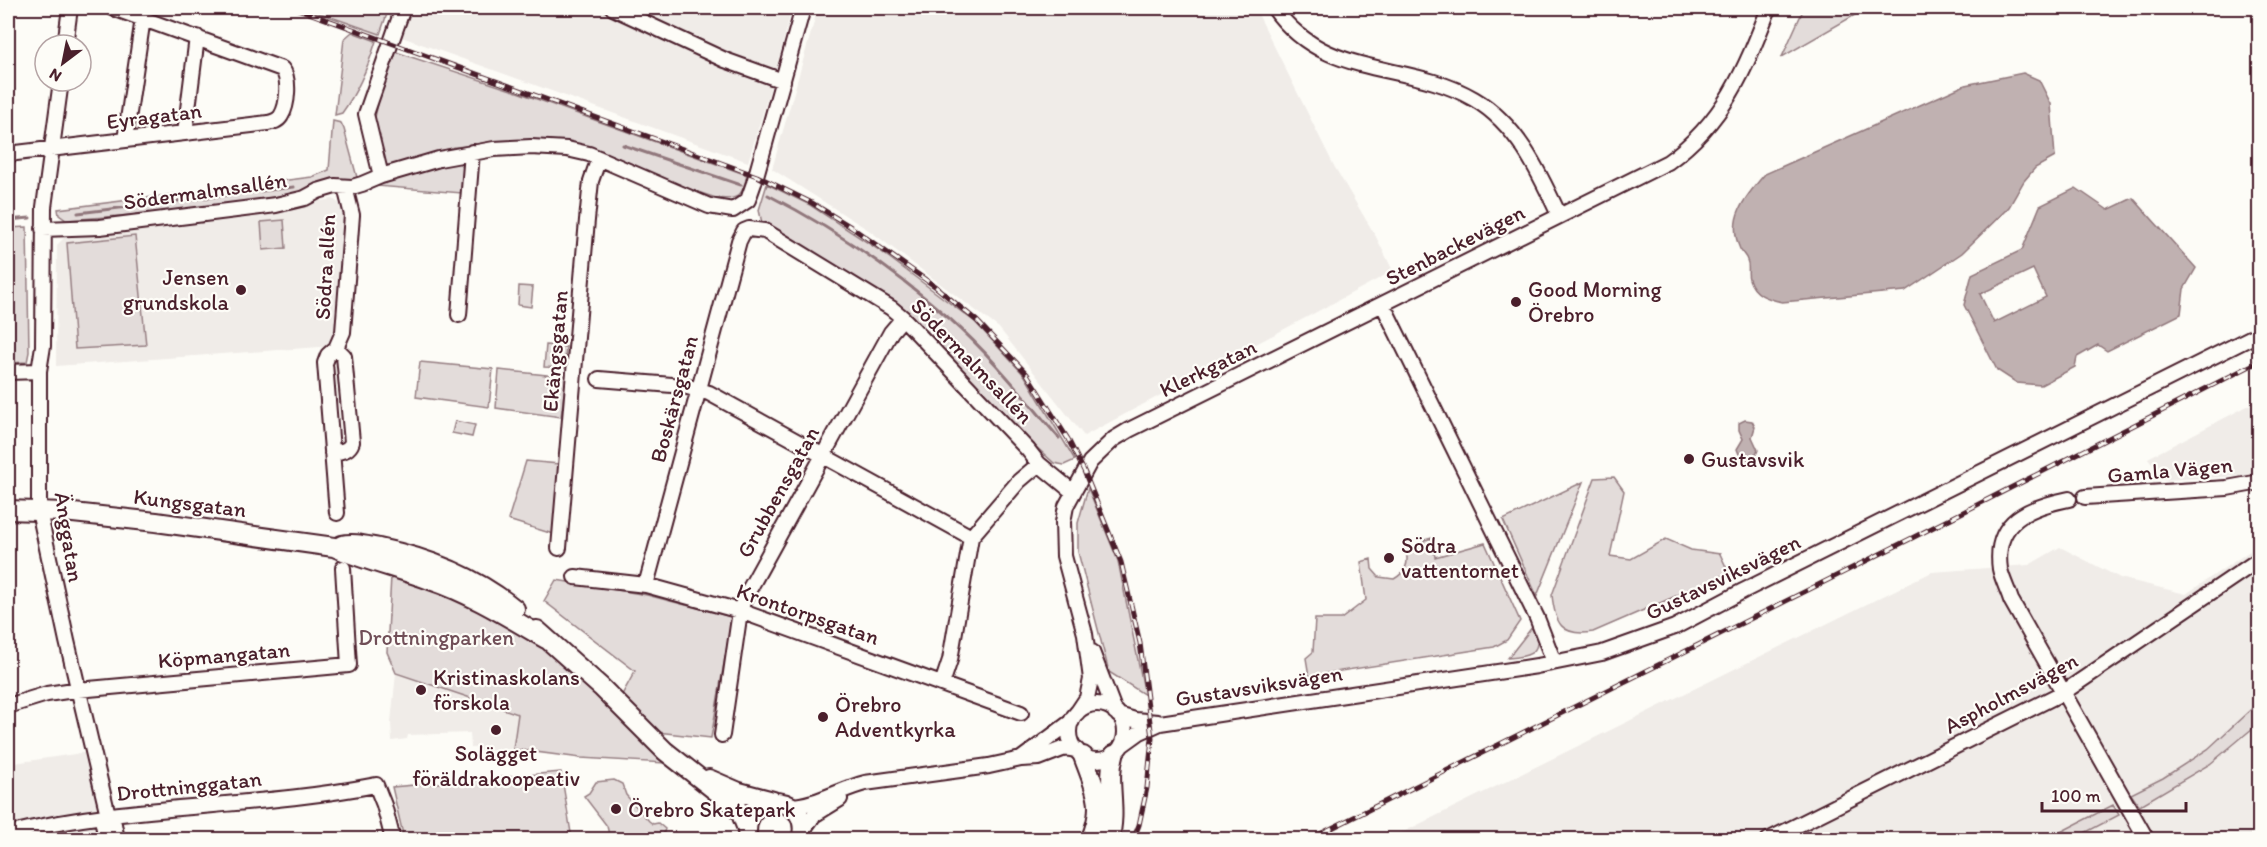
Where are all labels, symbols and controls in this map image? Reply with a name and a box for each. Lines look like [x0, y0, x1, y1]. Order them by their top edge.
north arrow [33, 33, 93, 93]
text: N [46, 64, 65, 86]
street label: Eyragatan [105, 97, 203, 135]
street label: Södermalmsallén [122, 166, 289, 216]
street label: Stenbackevägen [1381, 198, 1529, 292]
street label: Södra allén [309, 213, 341, 321]
place label: Jensen grundskola [123, 264, 230, 316]
place label: Good Morning Örebro [1528, 276, 1662, 328]
marker: Jensen grundskola [234, 283, 248, 297]
street label: Ekängsgatan [536, 289, 574, 413]
street label: Södermalmsallén [905, 292, 1039, 430]
marker: Good Morning Örebro [1509, 295, 1523, 309]
street label: Boskärsgatan [644, 332, 704, 466]
street label: Klerkgatan [1155, 333, 1261, 403]
street label: Grubbensgatan [731, 421, 825, 562]
place label: Gustavsvik [1701, 446, 1805, 473]
street label: Gamla Vägen [2106, 451, 2234, 489]
marker: Gustavsvik [1682, 452, 1696, 466]
street label: Kungsgatan [132, 483, 249, 523]
street label: Änggatan [49, 490, 90, 584]
street label: Gustavsviksvägen [1641, 528, 1805, 626]
place label: Södra vattentornet [1401, 532, 1519, 584]
marker: Södra vattentornet [1382, 551, 1396, 565]
street label: Krontorpsgatan [733, 577, 883, 651]
park label: Drottningparken [358, 624, 514, 651]
street label: Köpmangatan [157, 636, 292, 674]
street label: Aspholmsvägen [1940, 646, 2083, 739]
street label: Gustavsviksvägen [1173, 659, 1345, 713]
place label: Kristinaskolans förskola [433, 664, 580, 716]
marker: Kristinaskolans förskola [414, 683, 428, 697]
place label: Örebro Adventkyrka [835, 691, 956, 743]
marker: Örebro Adventkyrka [816, 710, 830, 724]
marker: Solägget föräldrakoopeativ [489, 723, 503, 737]
place label: Solägget föräldrakoopeativ [412, 740, 580, 792]
street label: Drottninggatan [115, 765, 264, 807]
scale bar [2042, 775, 2186, 813]
text: 100 m [2051, 785, 2101, 807]
place label: Örebro Skatepark [628, 796, 796, 823]
marker: Örebro Skatepark [609, 802, 623, 816]

